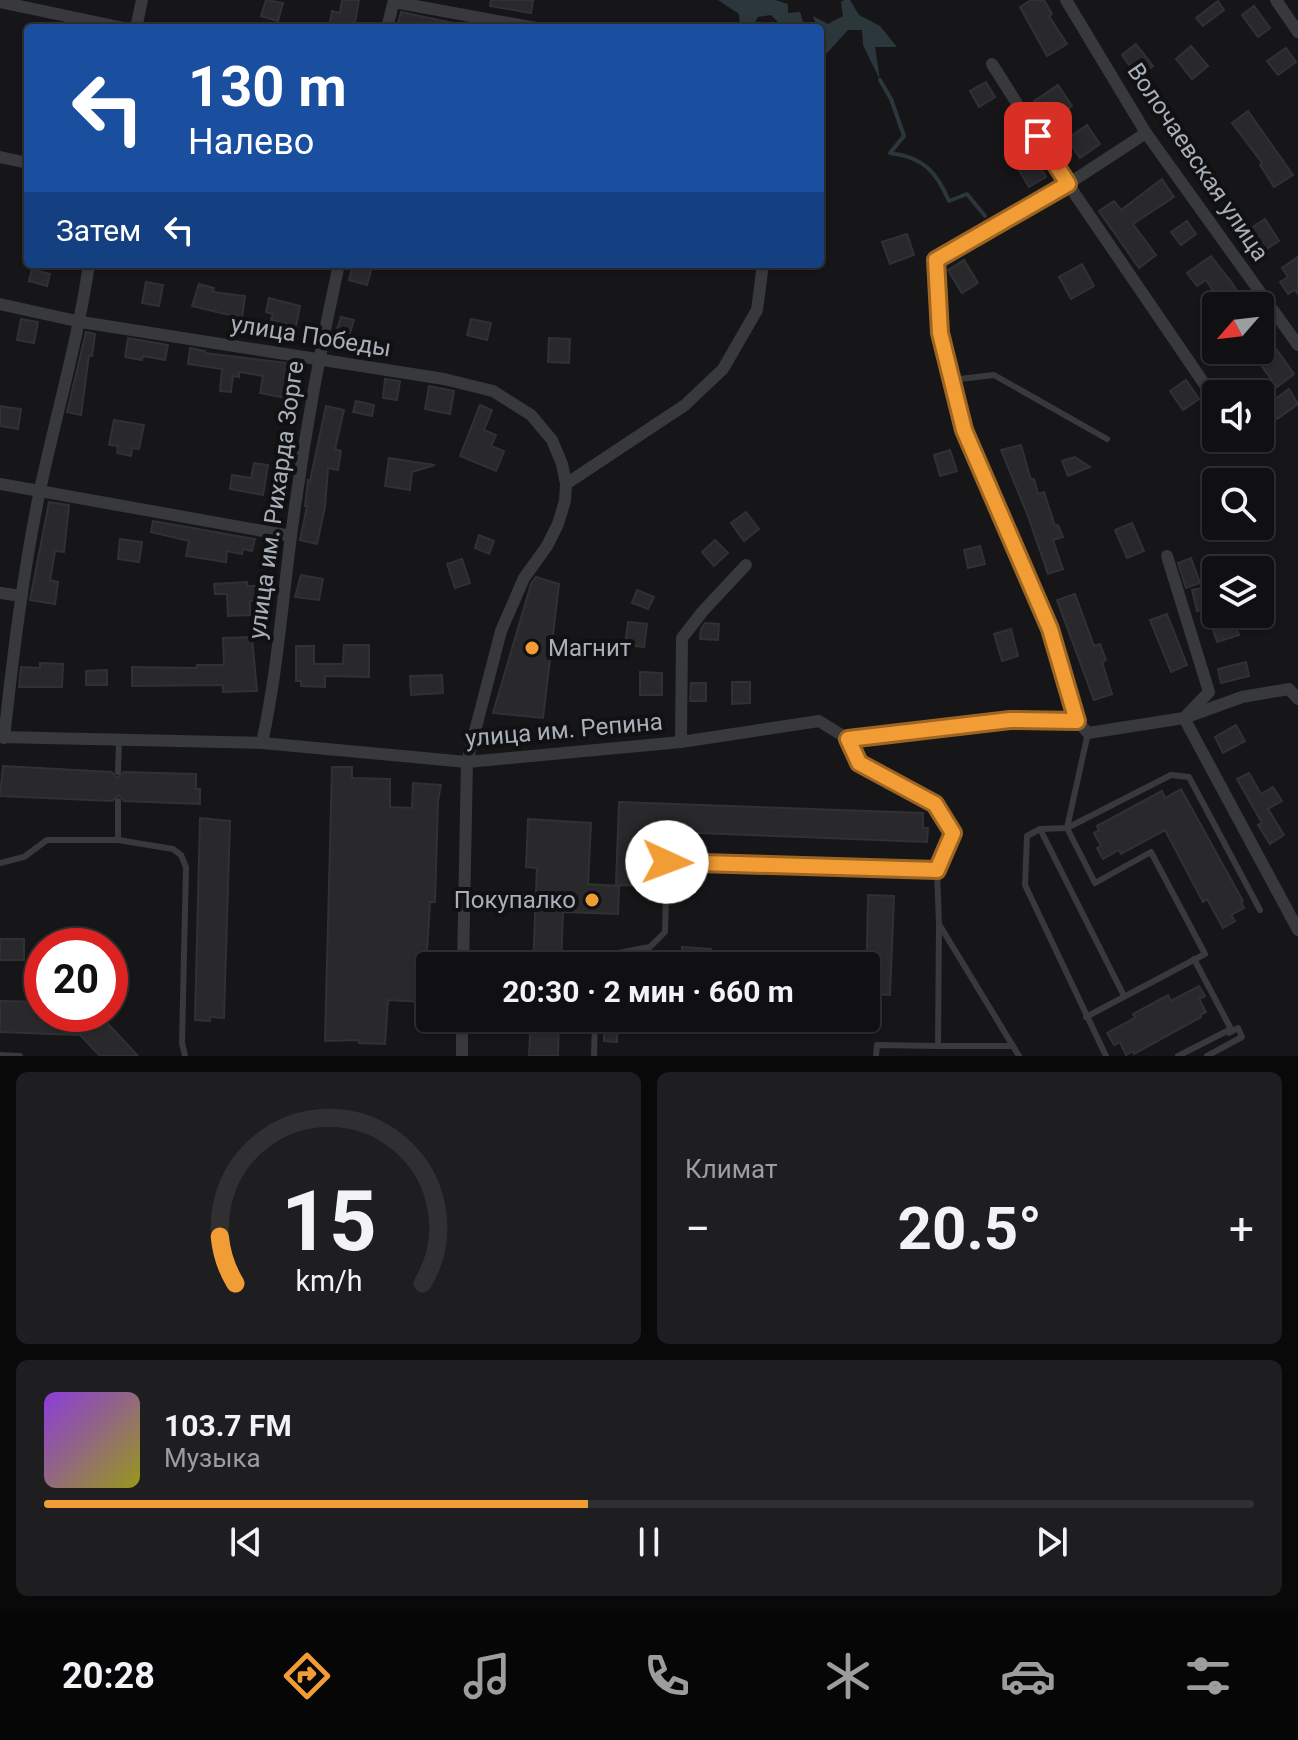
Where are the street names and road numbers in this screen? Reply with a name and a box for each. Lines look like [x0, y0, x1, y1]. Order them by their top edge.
street label: Волочаевская улица [1121, 58, 1275, 266]
street label: улица Победы [229, 310, 393, 362]
street label: улица им. Рихарда Зорге [243, 359, 309, 641]
street label: улица им. Репина [464, 707, 664, 753]

